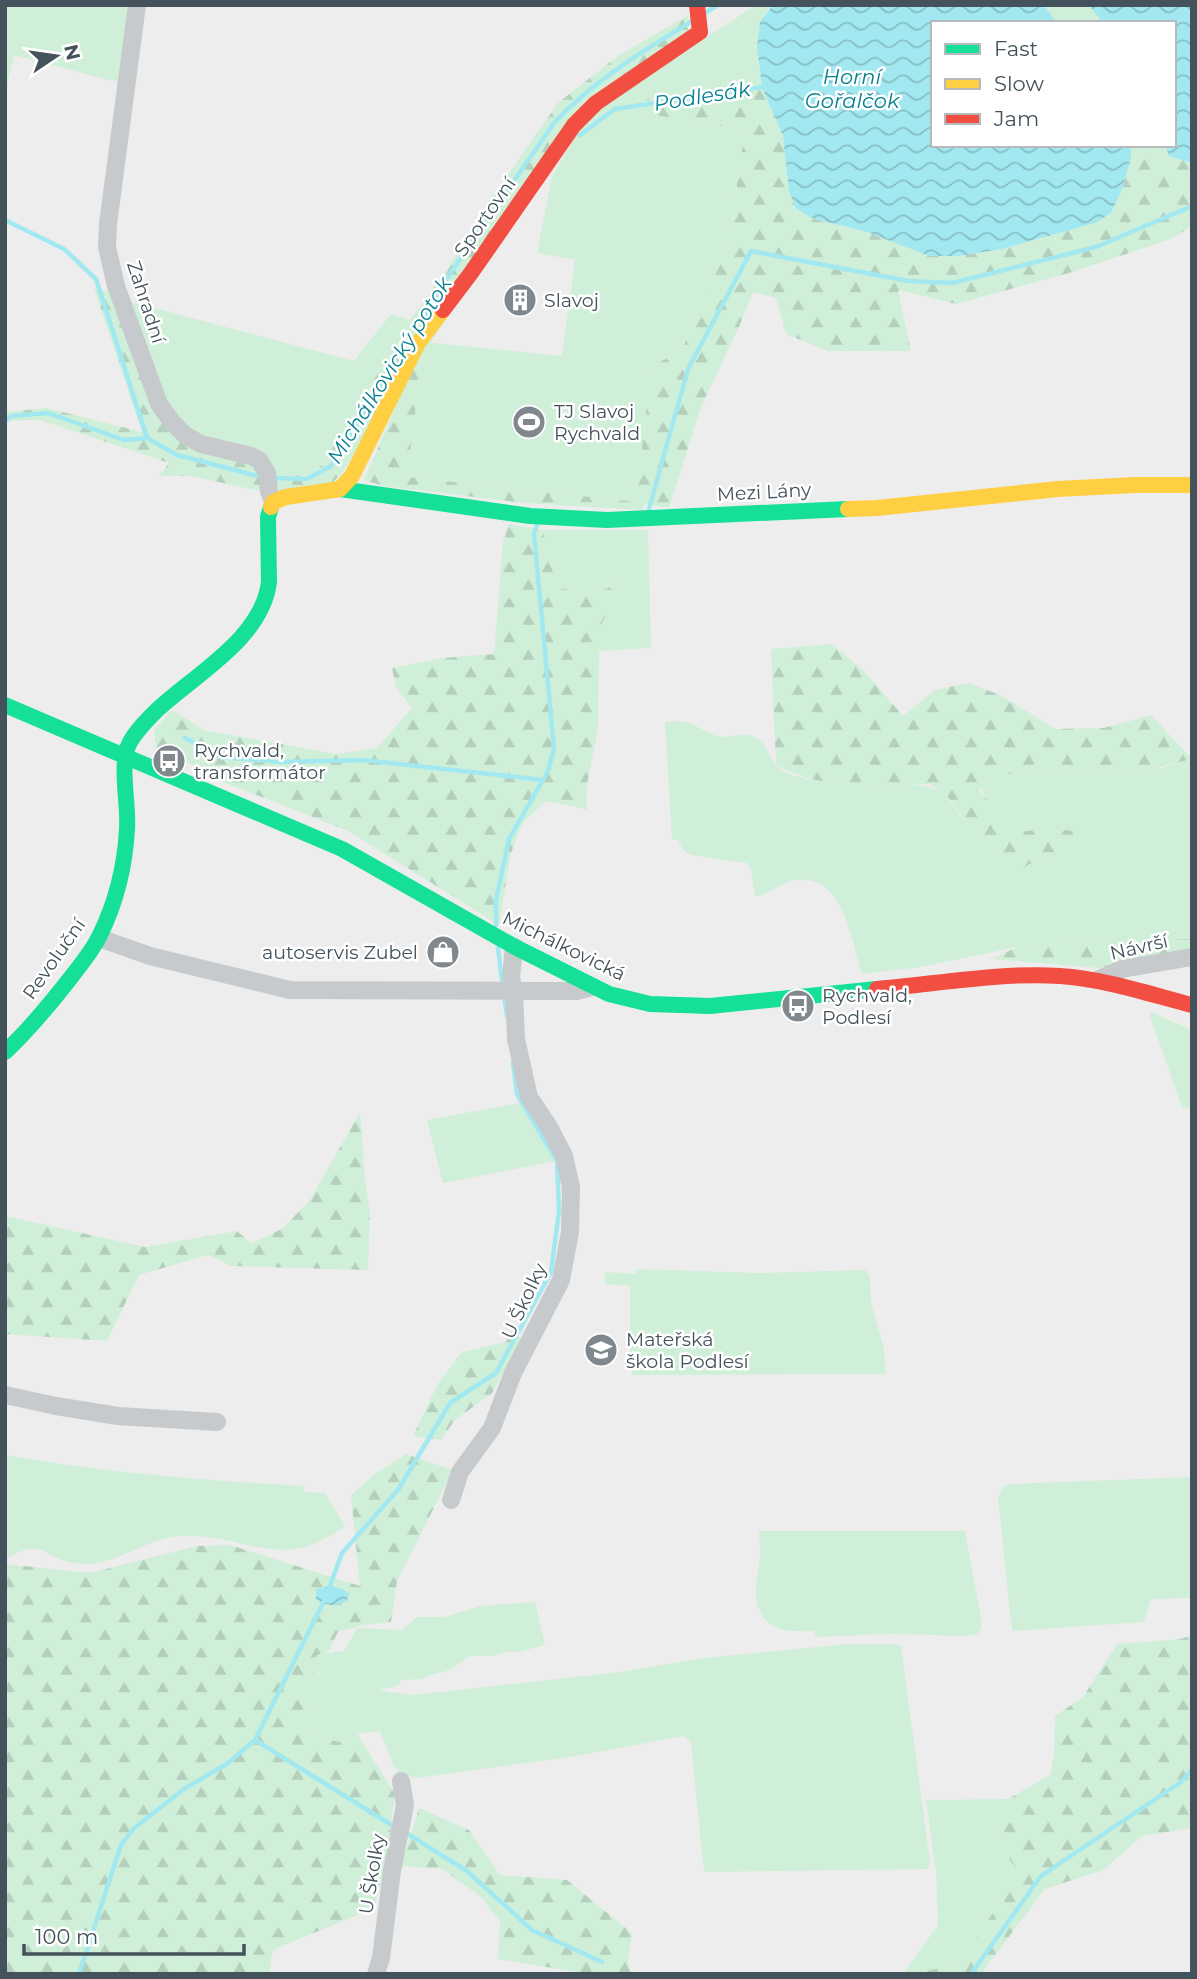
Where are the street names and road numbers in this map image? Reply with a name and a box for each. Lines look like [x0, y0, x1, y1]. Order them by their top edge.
street label: Sportovní [449, 172, 521, 261]
street label: Zahradní [122, 258, 170, 347]
street label: Mezi Lány [716, 478, 812, 506]
street label: Michálkovická [499, 906, 629, 986]
street label: Revoluční [18, 913, 91, 1004]
street label: Návrší [1108, 929, 1171, 965]
street label: U Školky [496, 1259, 552, 1343]
street label: U Školky [354, 1832, 390, 1916]

